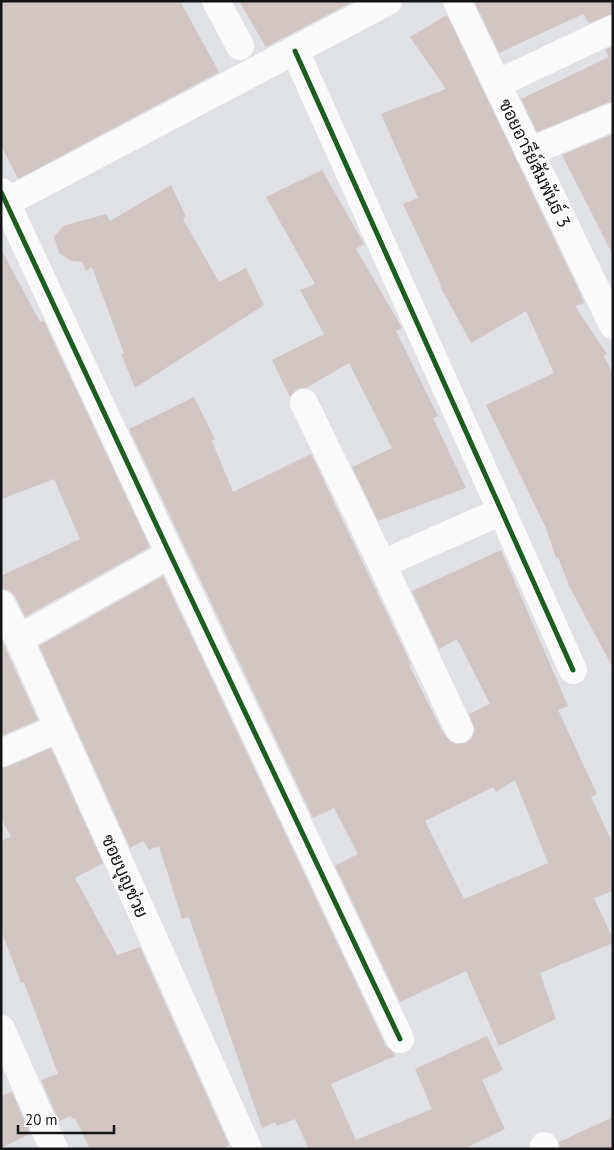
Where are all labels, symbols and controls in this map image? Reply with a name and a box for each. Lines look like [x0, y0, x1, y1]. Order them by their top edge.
street label: ซอยอารีย์สัมพันธ์ 3 [494, 94, 577, 231]
street label: ซอยบุญช่วย [95, 831, 154, 922]
scale bar [18, 1102, 114, 1134]
text: 20 m [25, 1110, 58, 1129]

